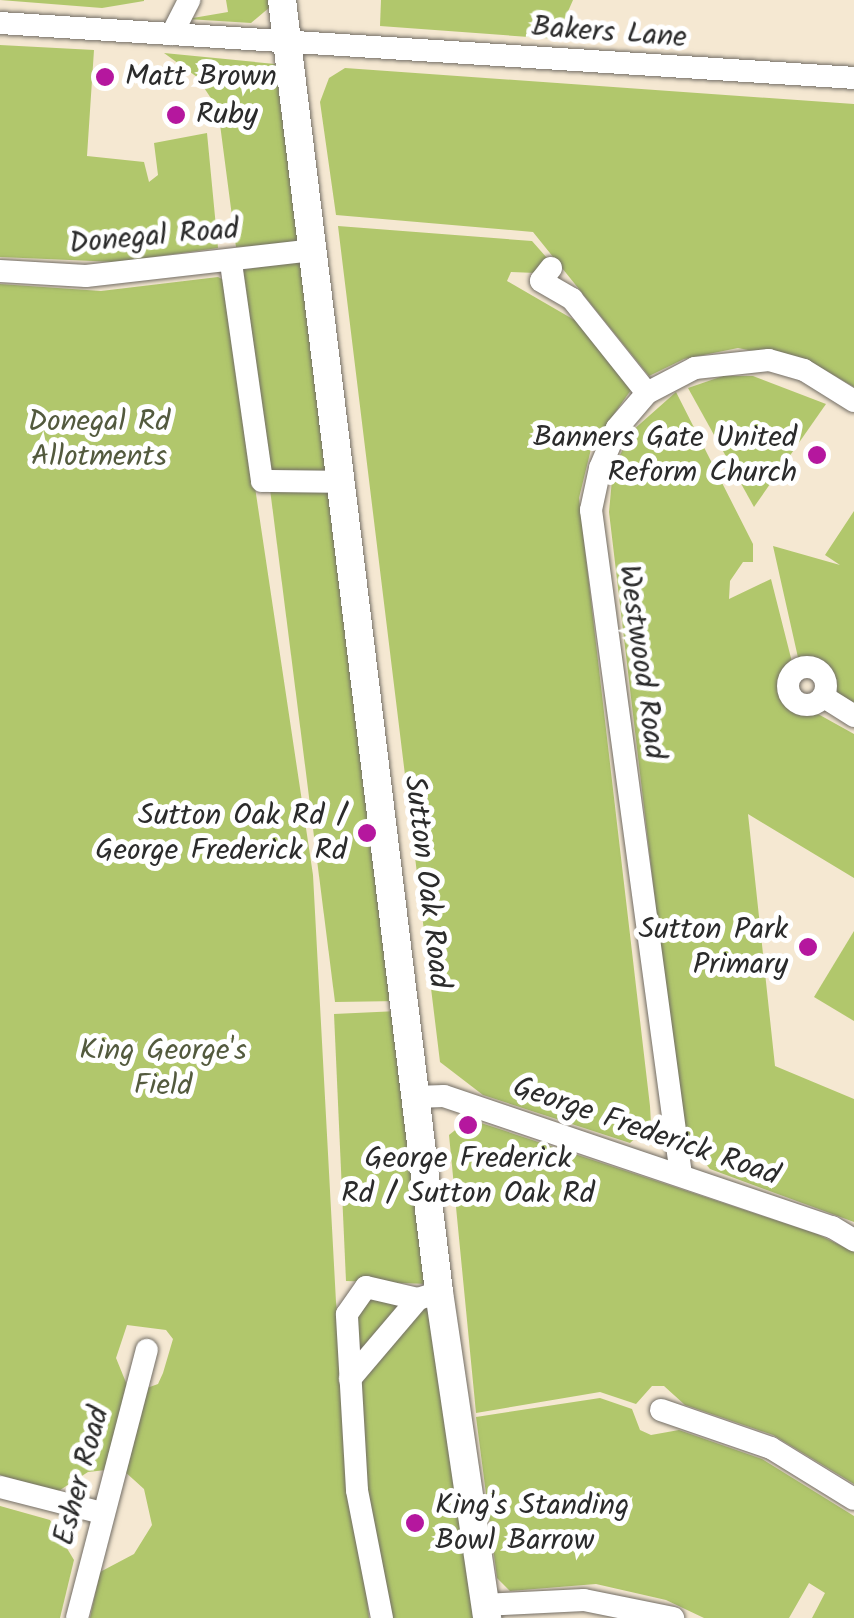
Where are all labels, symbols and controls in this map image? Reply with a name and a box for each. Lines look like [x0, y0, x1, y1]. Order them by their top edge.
street label: Bakers Lane [530, 10, 688, 56]
place label: Matt Brown [125, 59, 277, 95]
marker: Matt Brown [94, 66, 116, 88]
place label: Ruby [196, 97, 258, 133]
marker: Ruby [165, 104, 187, 126]
street label: Donegal Road [68, 212, 240, 262]
park label: Donegal Rd Allotments [28, 404, 170, 474]
place label: Banners Gate United Reform Church [533, 420, 797, 490]
marker: Banners Gate United Reform Church [806, 444, 828, 466]
street label: Westwood Road [610, 563, 672, 761]
street label: Sutton Oak Road [395, 774, 457, 990]
place label: Sutton Oak Rd / George Frederick Rd [95, 798, 347, 868]
marker: Sutton Oak Rd / George Frederick Rd [356, 822, 378, 844]
place label: Sutton Park Primary [638, 912, 788, 982]
marker: Sutton Park Primary [797, 936, 819, 958]
park label: King George's Field [79, 1033, 247, 1104]
street label: George Frederick Road [508, 1070, 784, 1194]
marker: George Frederick Rd / Sutton Oak Rd [457, 1114, 479, 1136]
place label: George Frederick Rd / Sutton Oak Rd [341, 1141, 595, 1212]
street label: Esher Road [46, 1403, 118, 1549]
place label: King's Standing Bowl Barrow [435, 1488, 629, 1558]
marker: King's Standing Bowl Barrow [404, 1512, 426, 1534]

